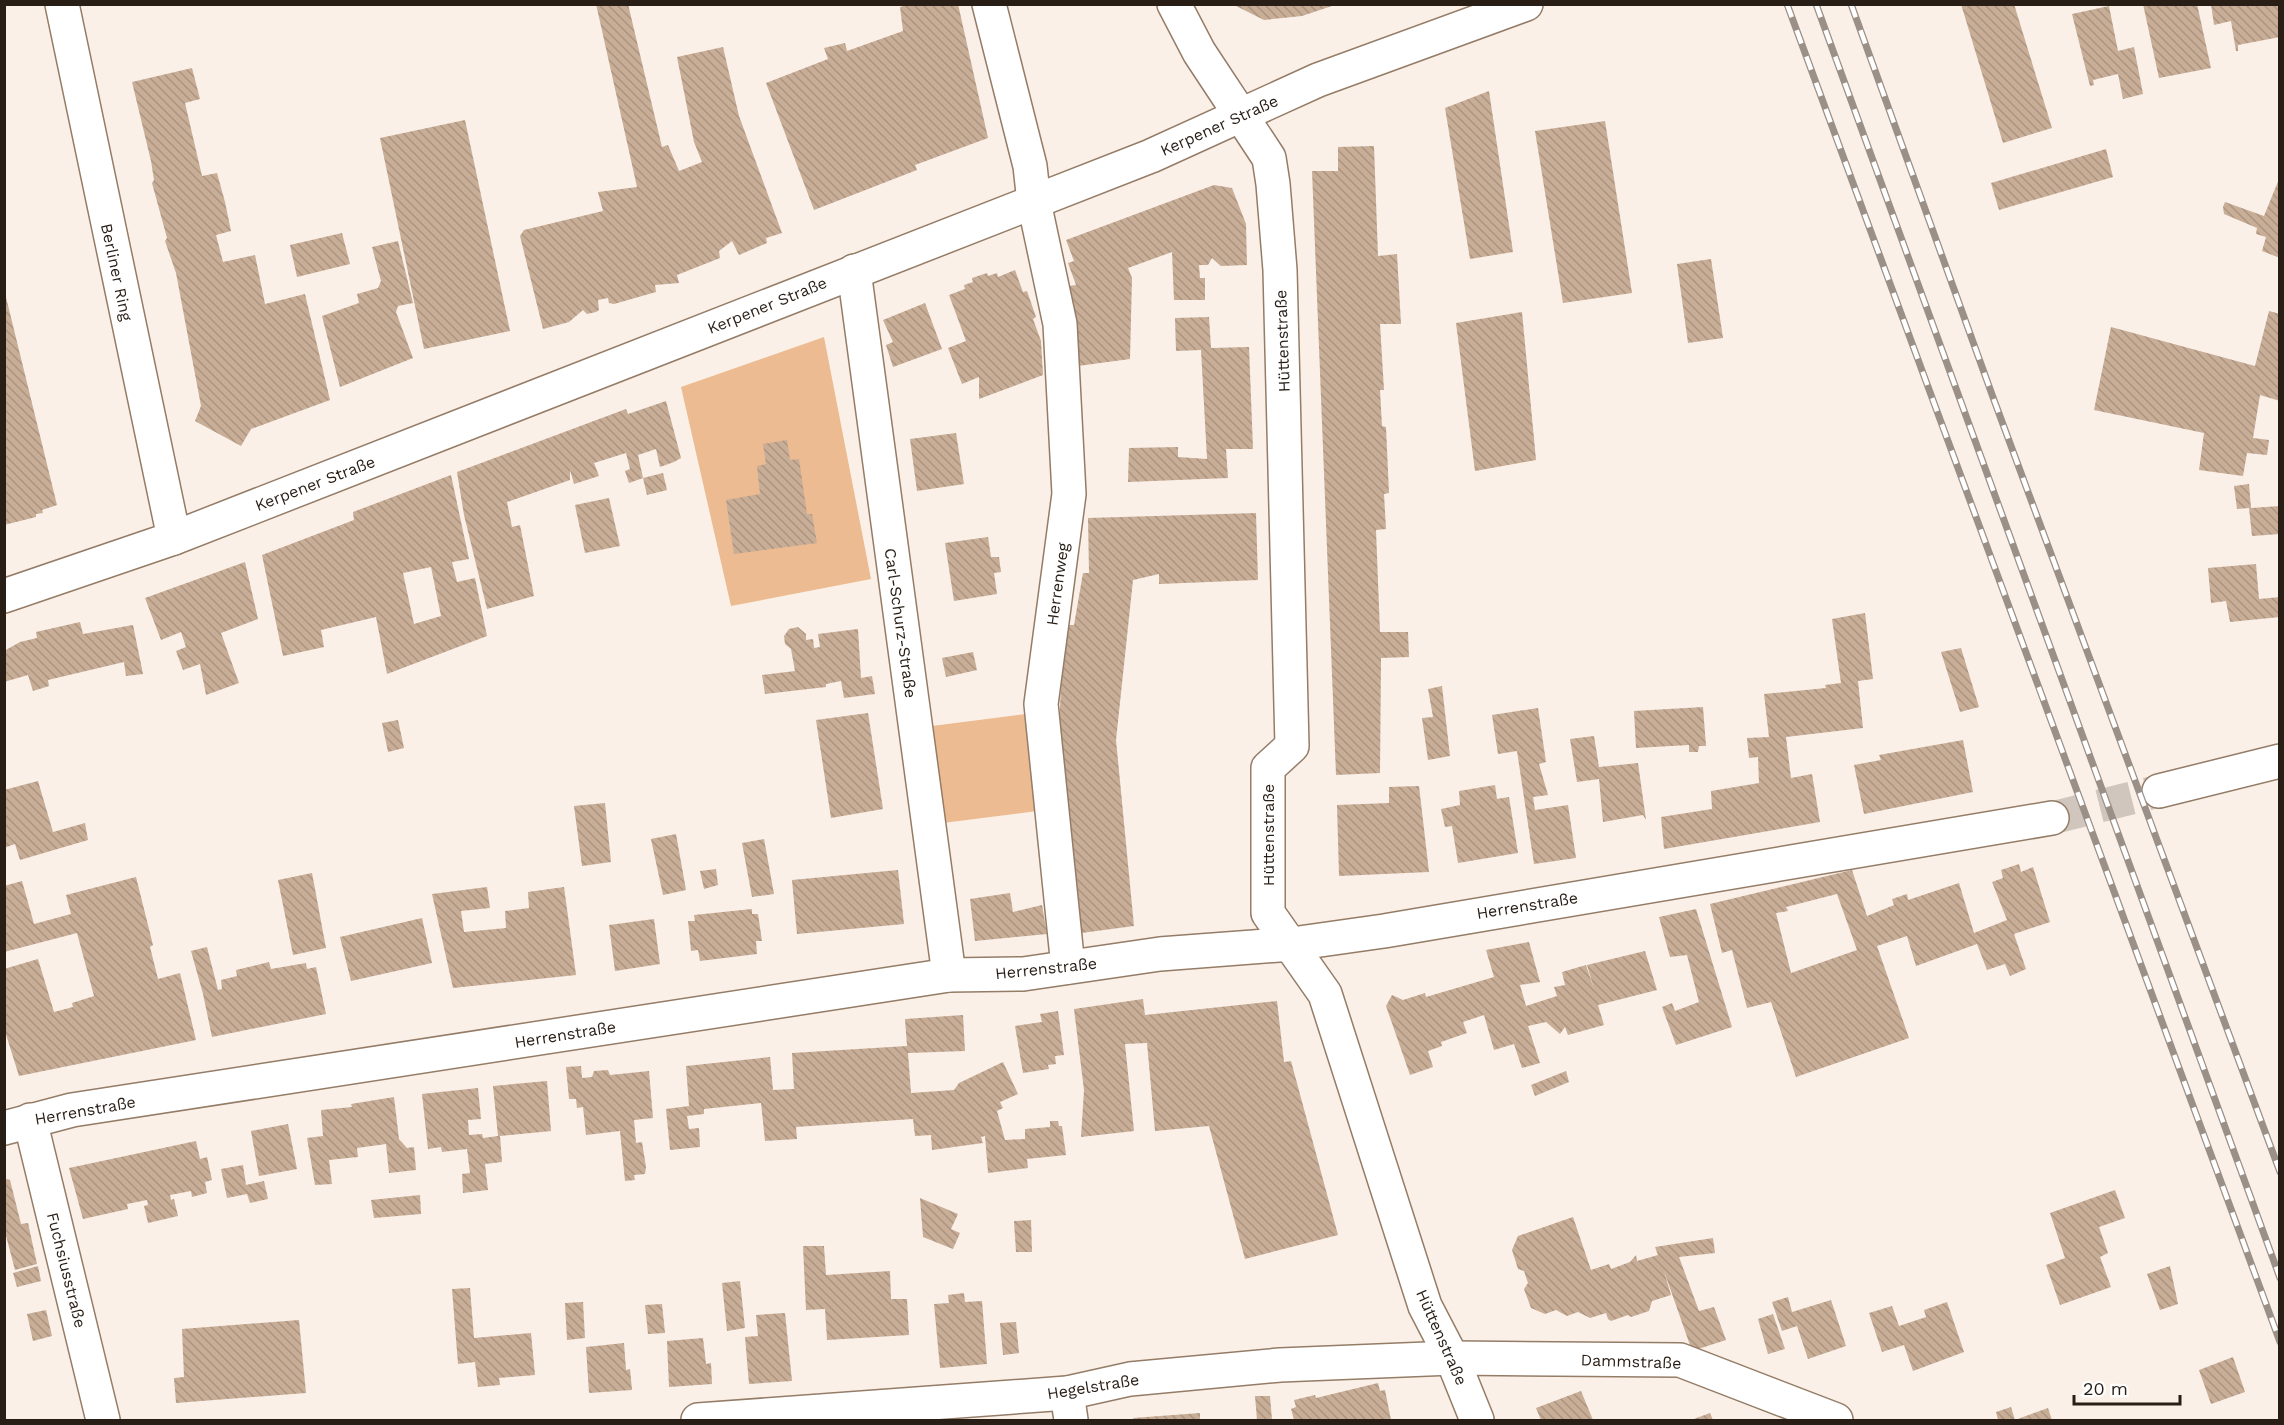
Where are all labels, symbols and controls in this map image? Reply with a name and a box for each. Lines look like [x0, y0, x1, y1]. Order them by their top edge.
street label: Kerpener Straße [1157, 91, 1281, 160]
street label: Berliner Ring [97, 222, 136, 323]
street label: Kerpener Straße [705, 273, 830, 338]
street label: Hüttenstraße [1271, 289, 1294, 393]
street label: Kerpener Straße [252, 452, 378, 515]
street label: Herrenweg [1042, 541, 1073, 627]
street label: Carl-Schurz-Straße [881, 547, 920, 699]
street label: Hüttenstraße [1259, 784, 1278, 886]
street label: Herrenstraße [1475, 888, 1579, 923]
street label: Herrenstraße [994, 954, 1098, 983]
street label: Herrenstraße [513, 1017, 617, 1052]
street label: Herrenstraße [33, 1092, 137, 1129]
street label: Fuchsiusstraße [43, 1210, 90, 1330]
street label: Hüttenstraße [1412, 1286, 1471, 1388]
street label: Dammstraße [1580, 1350, 1682, 1373]
scale bar [2074, 1368, 2180, 1406]
street label: Hegelstraße [1046, 1370, 1141, 1403]
text: 20 m [2083, 1378, 2128, 1399]

